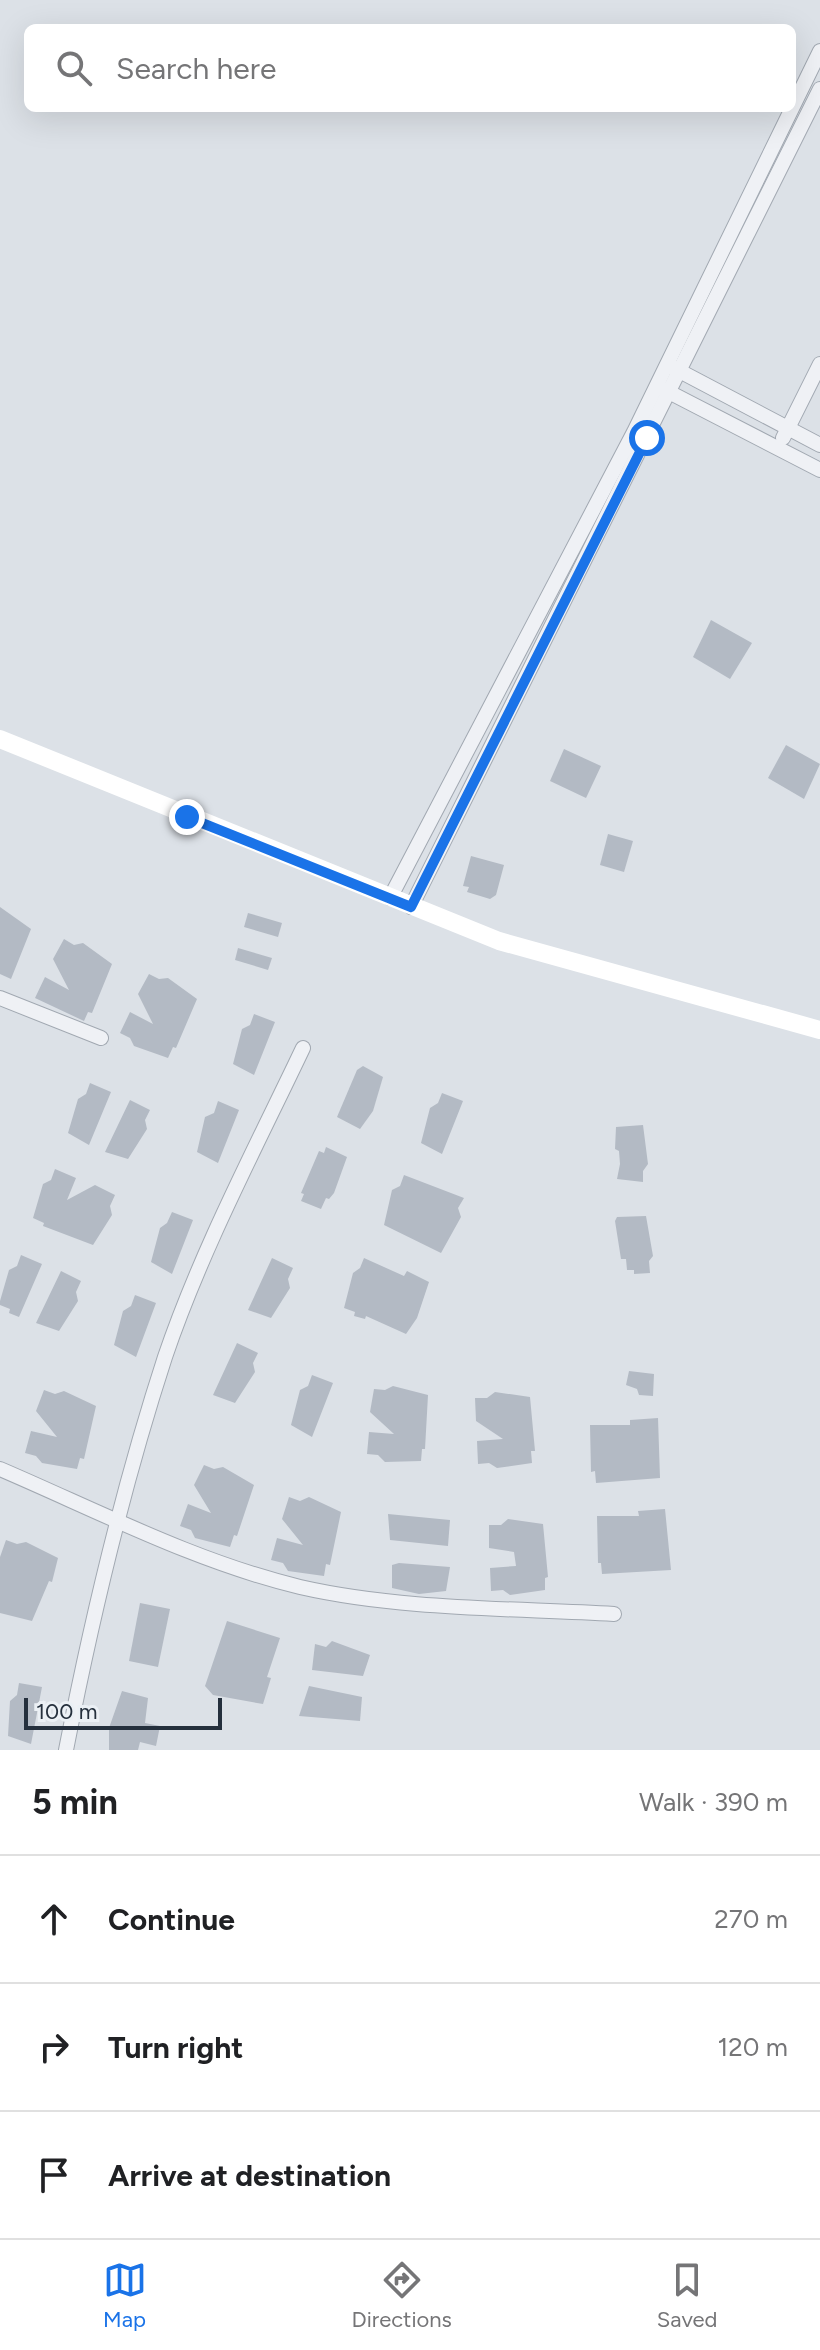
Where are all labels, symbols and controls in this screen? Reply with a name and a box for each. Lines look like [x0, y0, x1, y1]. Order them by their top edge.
search box [24, 24, 796, 112]
icon: search [52, 46, 96, 90]
text: Search here [116, 50, 276, 87]
route start [629, 420, 665, 456]
route end [169, 799, 205, 835]
scale bar [24, 1694, 222, 1730]
text: 100 m [36, 1698, 97, 1725]
text: 5 min [32, 1782, 118, 1823]
text: Walk · 390 m [639, 1786, 788, 1818]
icon: ahead [32, 1897, 76, 1941]
text: Continue [108, 1901, 235, 1938]
text: 270 m [714, 1903, 788, 1935]
icon: right [32, 2025, 76, 2069]
text: Turn right [108, 2029, 243, 2066]
text: 120 m [718, 2031, 788, 2063]
icon: arrive [32, 2153, 76, 2197]
text: Arrive at destination [108, 2157, 391, 2194]
tab: Map [103, 2258, 147, 2333]
tab: Directions [352, 2258, 452, 2333]
tab: Saved [657, 2258, 717, 2333]

